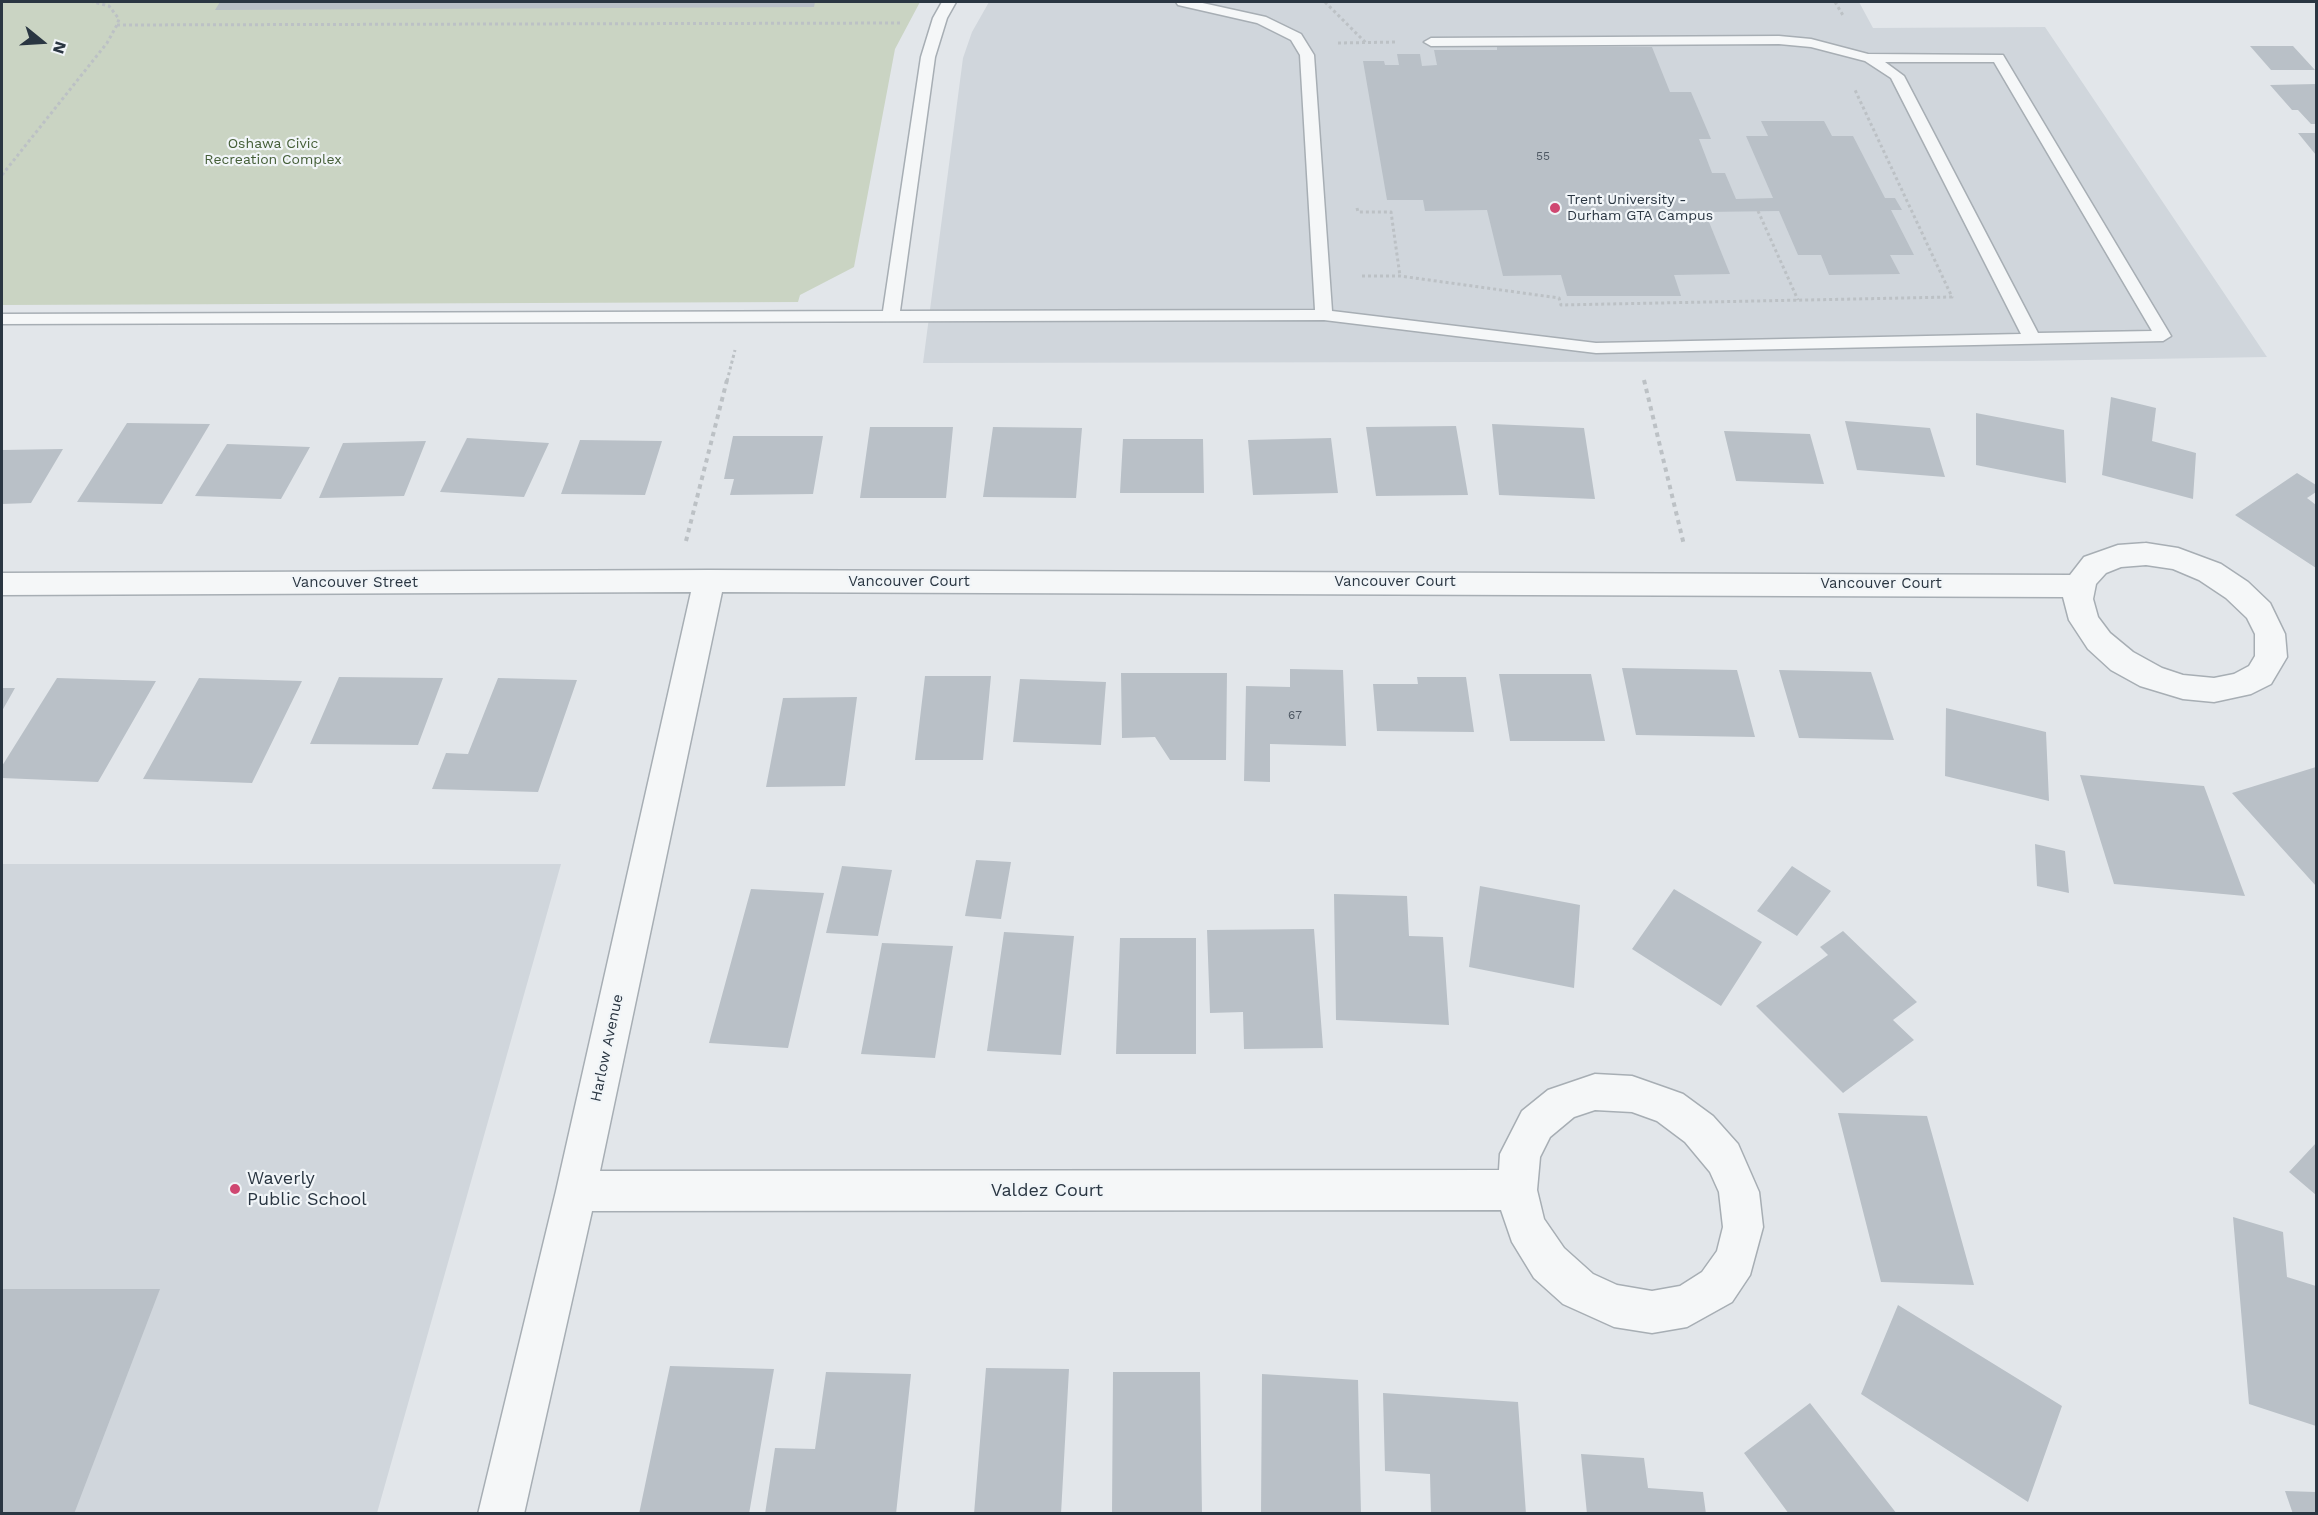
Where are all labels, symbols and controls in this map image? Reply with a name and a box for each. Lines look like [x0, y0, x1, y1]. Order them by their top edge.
north arrow [12, 12, 72, 72]
text: N [49, 39, 70, 56]
park label: Oshawa Civic Recreation Complex [204, 136, 342, 168]
house number: 55 [1536, 149, 1550, 163]
place label: Trent University - Durham GTA Campus [1567, 192, 1713, 225]
marker: Trent University - Durham GTA Campus [1548, 201, 1562, 215]
street label: Vancouver Court [848, 573, 970, 591]
street label: Vancouver Court [1334, 573, 1456, 591]
street label: Vancouver Street [292, 574, 418, 592]
street label: Vancouver Court [1820, 575, 1942, 593]
house number: 67 [1288, 708, 1302, 722]
street label: Harlow Avenue [587, 993, 627, 1103]
place label: Waverly Public School [247, 1168, 367, 1210]
street label: Valdez Court [991, 1180, 1103, 1202]
marker: Waverly Public School [228, 1182, 242, 1196]

